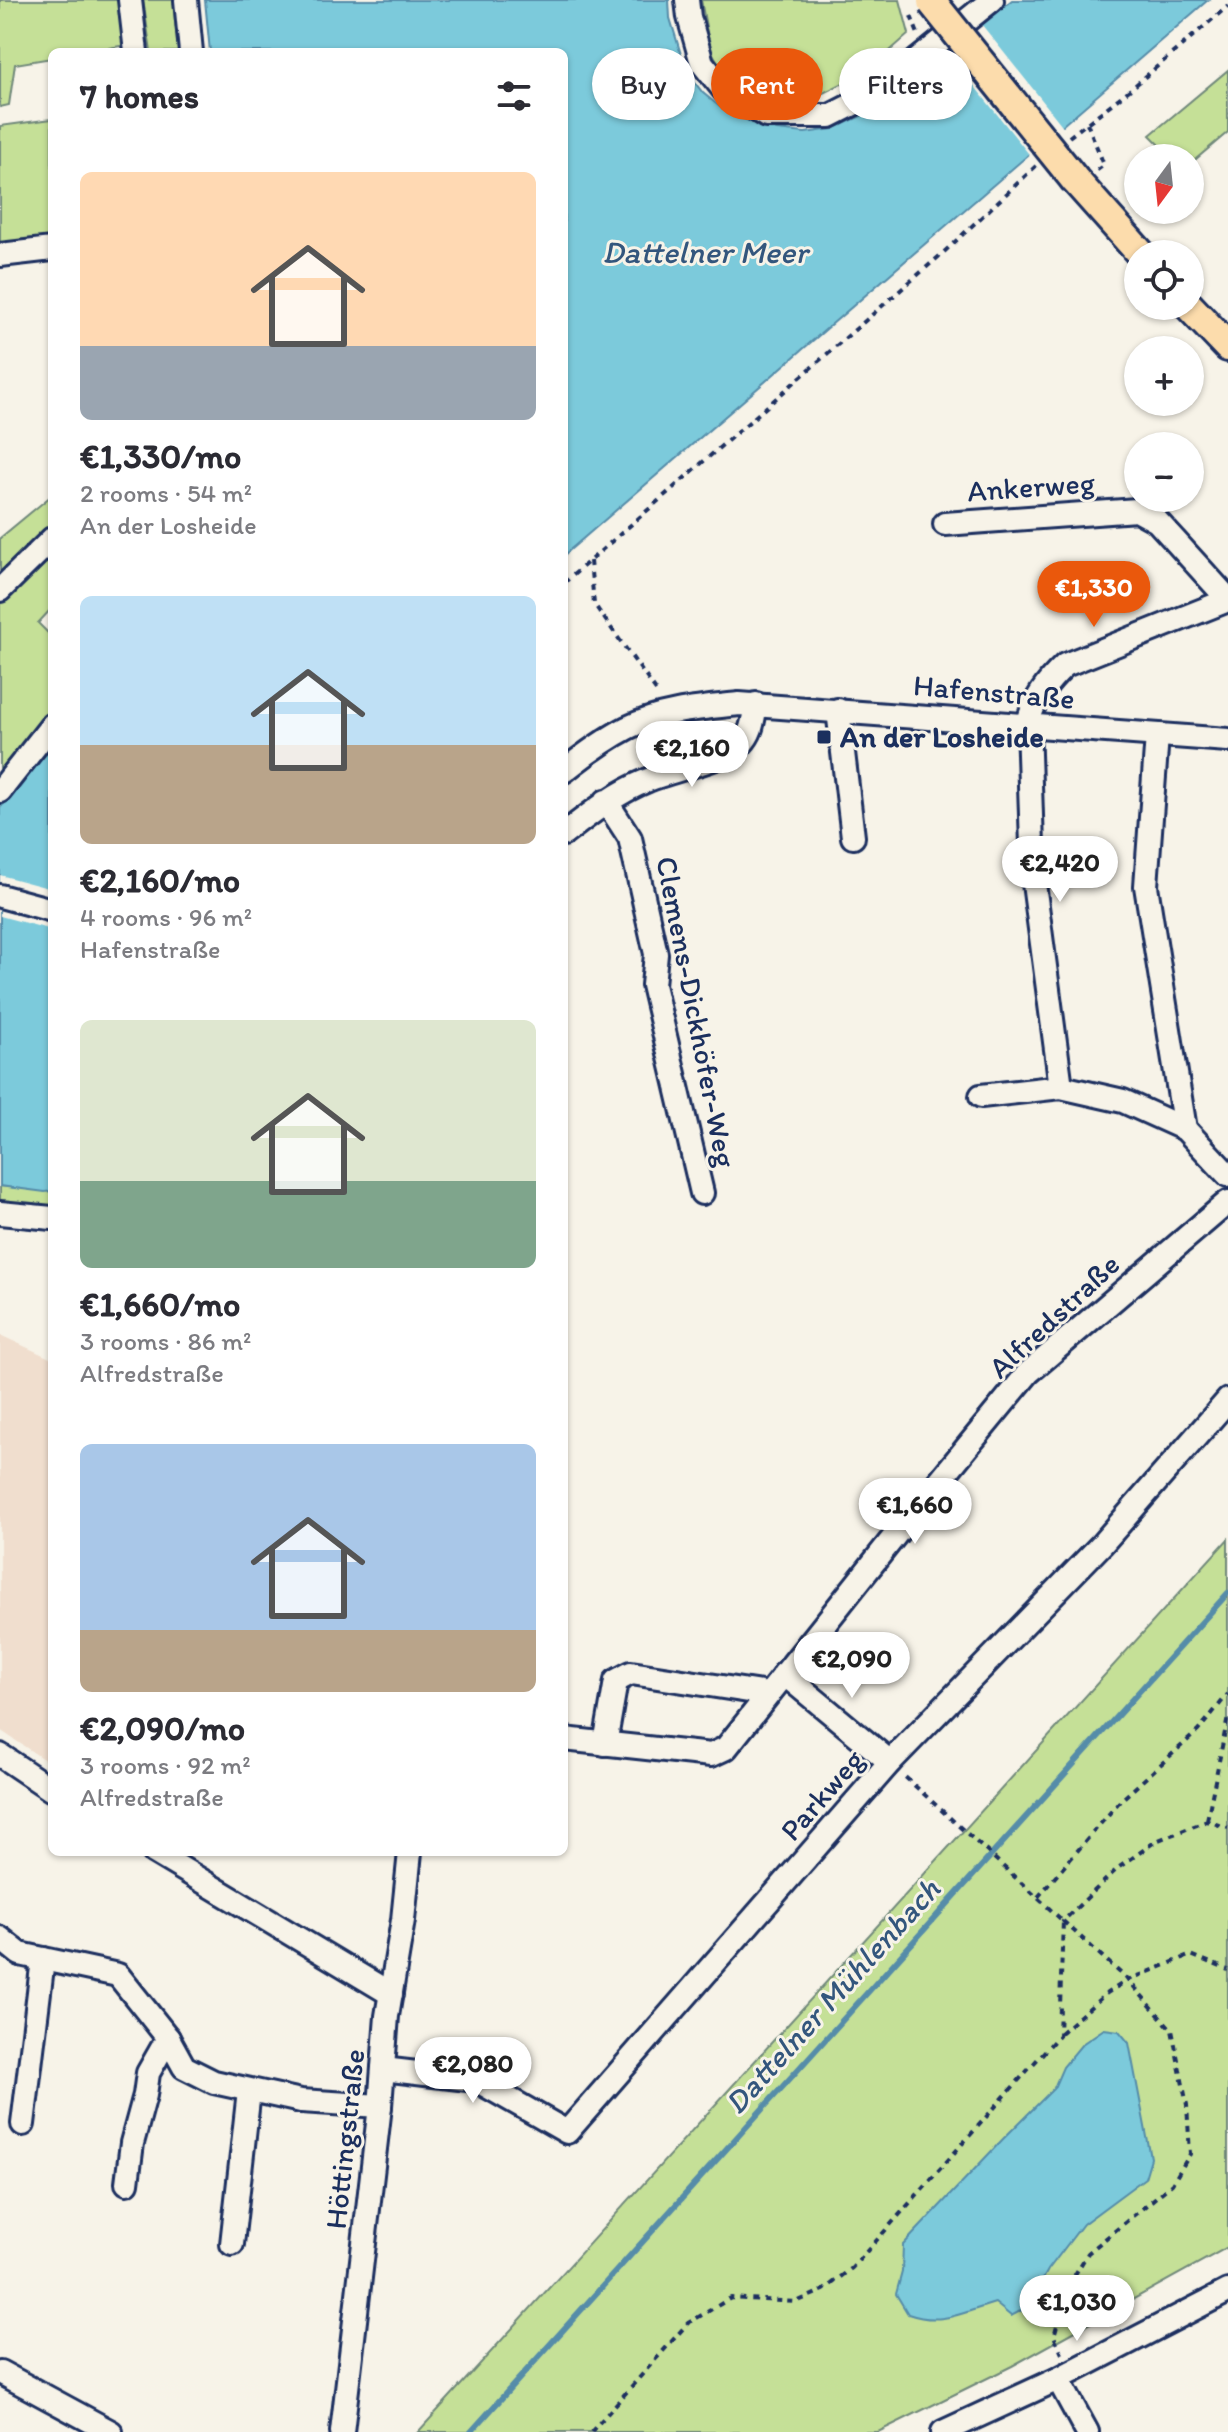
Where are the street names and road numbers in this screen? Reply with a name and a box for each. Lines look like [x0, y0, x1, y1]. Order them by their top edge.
street label: Ankerweg [966, 464, 1097, 509]
street label: Hafenstraße [912, 666, 1076, 717]
street label: Clemens-Dickhöfer-Weg [648, 853, 745, 1171]
street label: Alfredstraße [980, 1246, 1127, 1386]
street label: Parkweg [772, 1741, 872, 1848]
street label: Höttingstraße [317, 2047, 372, 2231]

